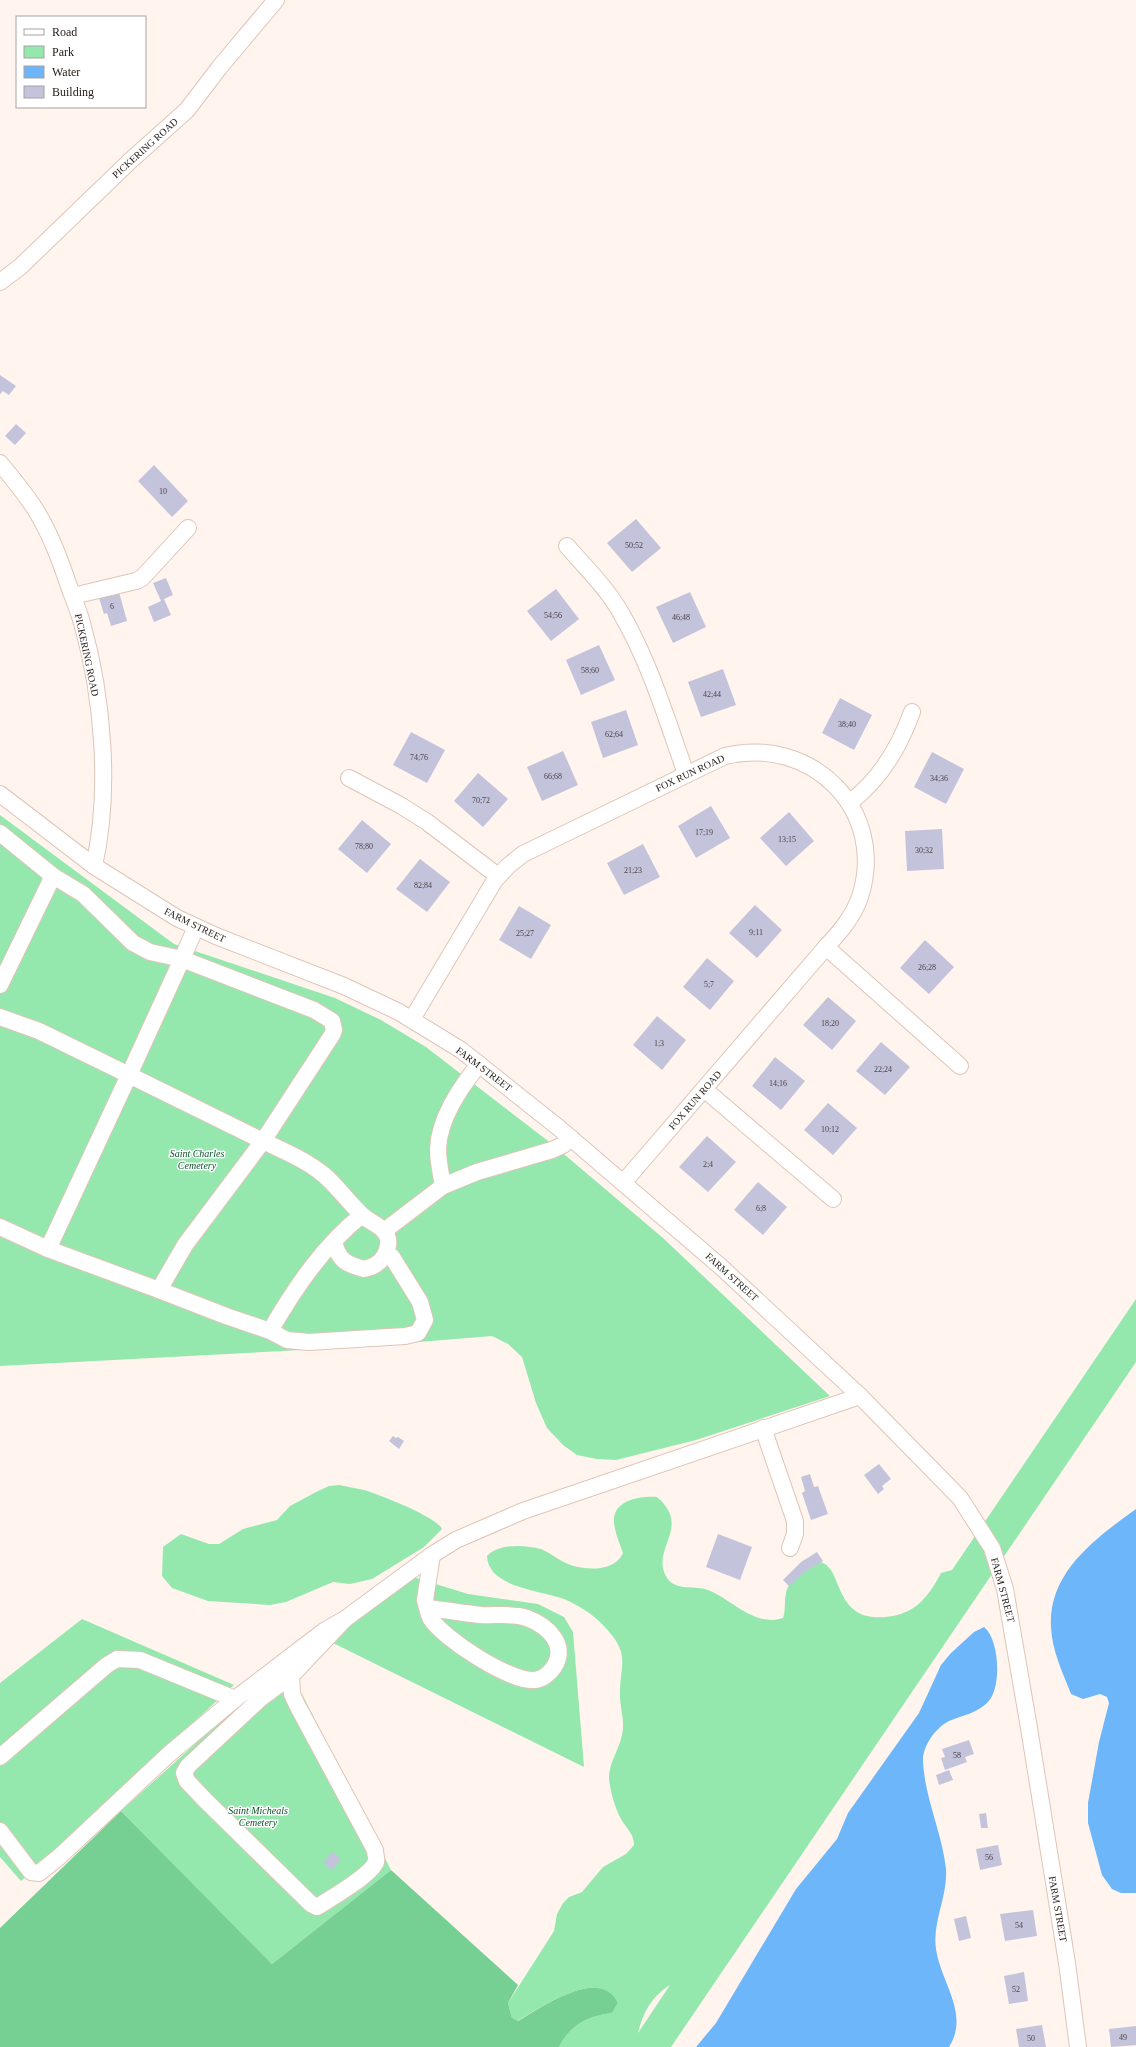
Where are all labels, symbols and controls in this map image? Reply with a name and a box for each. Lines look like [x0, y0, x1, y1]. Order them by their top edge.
legend [16, 16, 146, 108]
text: Road [52, 25, 77, 39]
text: Park [52, 45, 74, 59]
text: Water [52, 65, 80, 79]
text: Building [52, 85, 94, 99]
street label: PICKERING ROAD [110, 116, 180, 180]
house number: 10 [159, 487, 167, 496]
house number: 50;52 [625, 541, 643, 550]
house number: 6 [110, 602, 114, 611]
house number: 54;56 [544, 611, 562, 620]
street label: PICKERING ROAD [73, 613, 101, 697]
house number: 46;48 [672, 613, 690, 622]
house number: 58;60 [581, 666, 599, 675]
house number: 42;44 [703, 690, 721, 699]
house number: 38;40 [838, 720, 856, 729]
house number: 62;64 [605, 730, 623, 739]
street label: FOX RUN ROAD [654, 752, 726, 794]
house number: 74;76 [410, 753, 428, 762]
house number: 66;68 [544, 772, 562, 781]
house number: 34;36 [930, 774, 948, 783]
house number: 70;72 [472, 796, 490, 805]
house number: 17;19 [695, 828, 713, 837]
house number: 13;15 [778, 835, 796, 844]
house number: 78;80 [355, 842, 373, 851]
house number: 30;32 [915, 846, 933, 855]
house number: 21;23 [624, 866, 642, 875]
house number: 82;84 [414, 881, 432, 890]
street label: FARM STREET [163, 905, 227, 945]
house number: 9;11 [749, 928, 763, 937]
house number: 25;27 [516, 929, 534, 938]
house number: 26;28 [918, 963, 936, 972]
house number: 5;7 [704, 980, 714, 989]
house number: 18;20 [821, 1019, 839, 1028]
house number: 1;3 [654, 1039, 664, 1048]
street label: FARM STREET [454, 1045, 514, 1093]
house number: 22;24 [874, 1065, 892, 1074]
street label: FOX RUN ROAD [666, 1068, 724, 1132]
house number: 14;16 [769, 1079, 787, 1088]
house number: 10;12 [821, 1125, 839, 1134]
park label: Saint Charles Cemetery [170, 1148, 224, 1171]
house number: 2;4 [703, 1160, 713, 1169]
house number: 6;8 [756, 1204, 766, 1213]
street label: FARM STREET [704, 1251, 760, 1303]
street label: FARM STREET [989, 1556, 1017, 1624]
house number: 58 [953, 1751, 961, 1760]
park label: Saint Micheals Cemetery [228, 1805, 288, 1828]
house number: 56 [985, 1853, 993, 1862]
street label: FARM STREET [1047, 1875, 1069, 1943]
house number: 54 [1015, 1921, 1023, 1930]
house number: 52 [1012, 1985, 1020, 1994]
house number: 49 [1119, 2033, 1127, 2042]
house number: 50 [1027, 2034, 1035, 2043]

